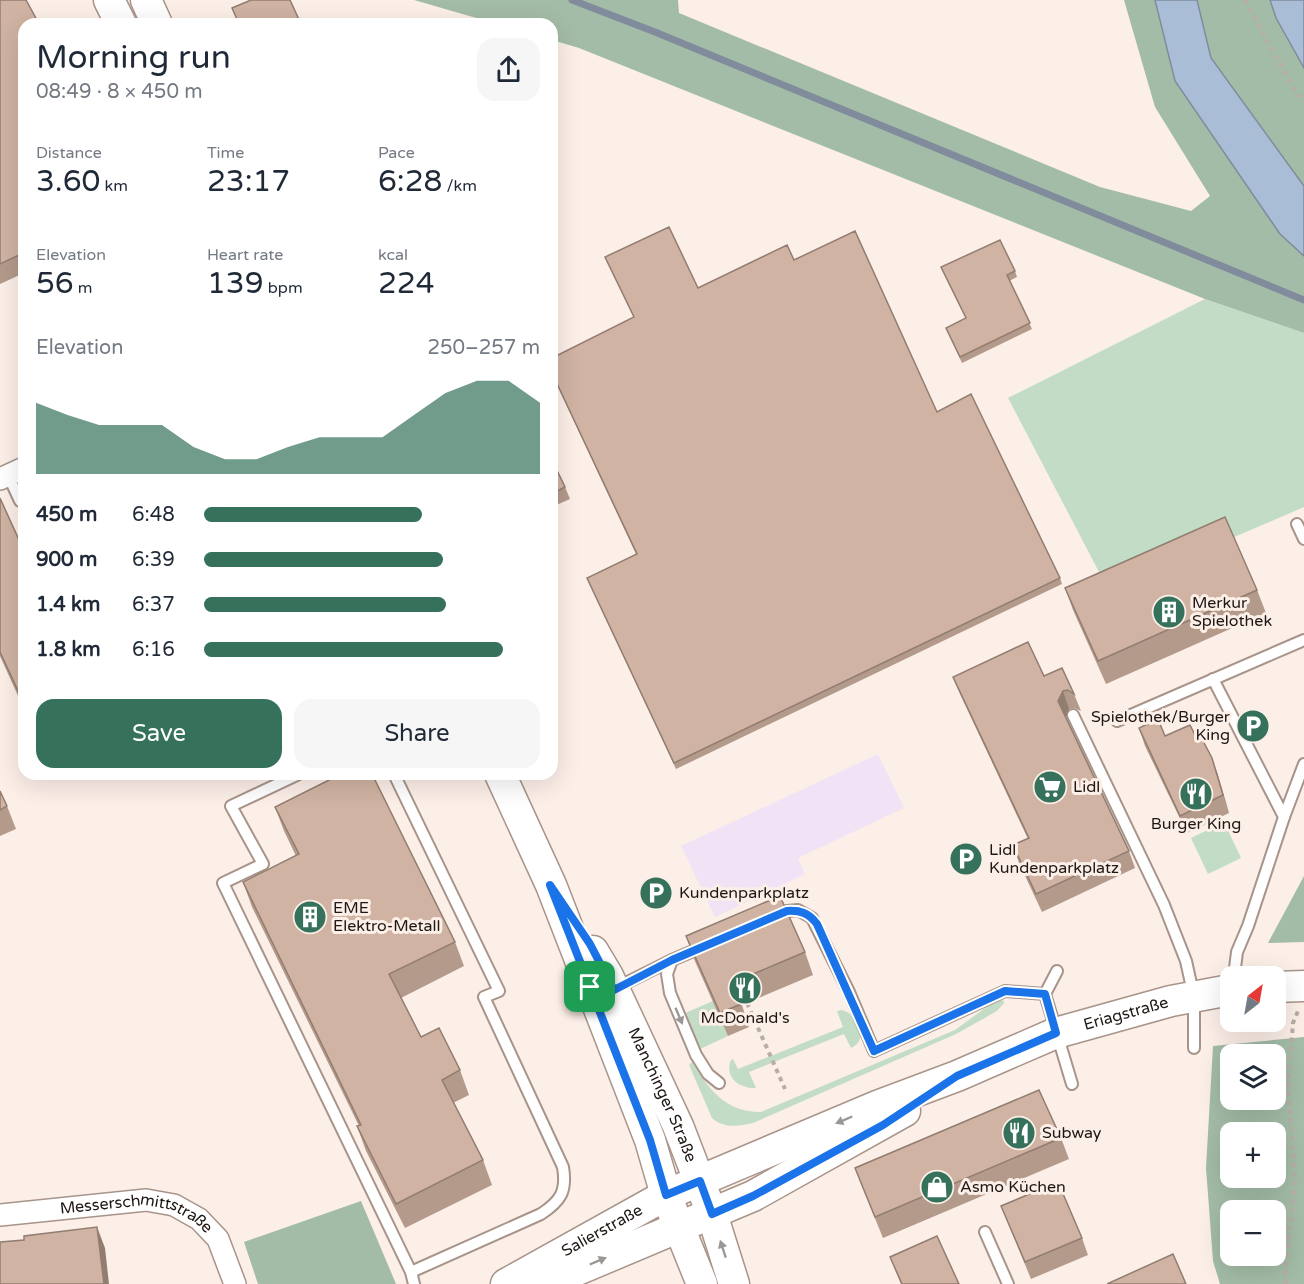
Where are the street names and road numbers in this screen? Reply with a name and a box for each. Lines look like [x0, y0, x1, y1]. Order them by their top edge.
street label: Eriagstraße [1081, 992, 1170, 1035]
street label: Manchinger Straße [624, 1025, 701, 1165]
street label: Messerschmittstraße [59, 1189, 217, 1237]
street label: Salierstraße [558, 1200, 646, 1261]

